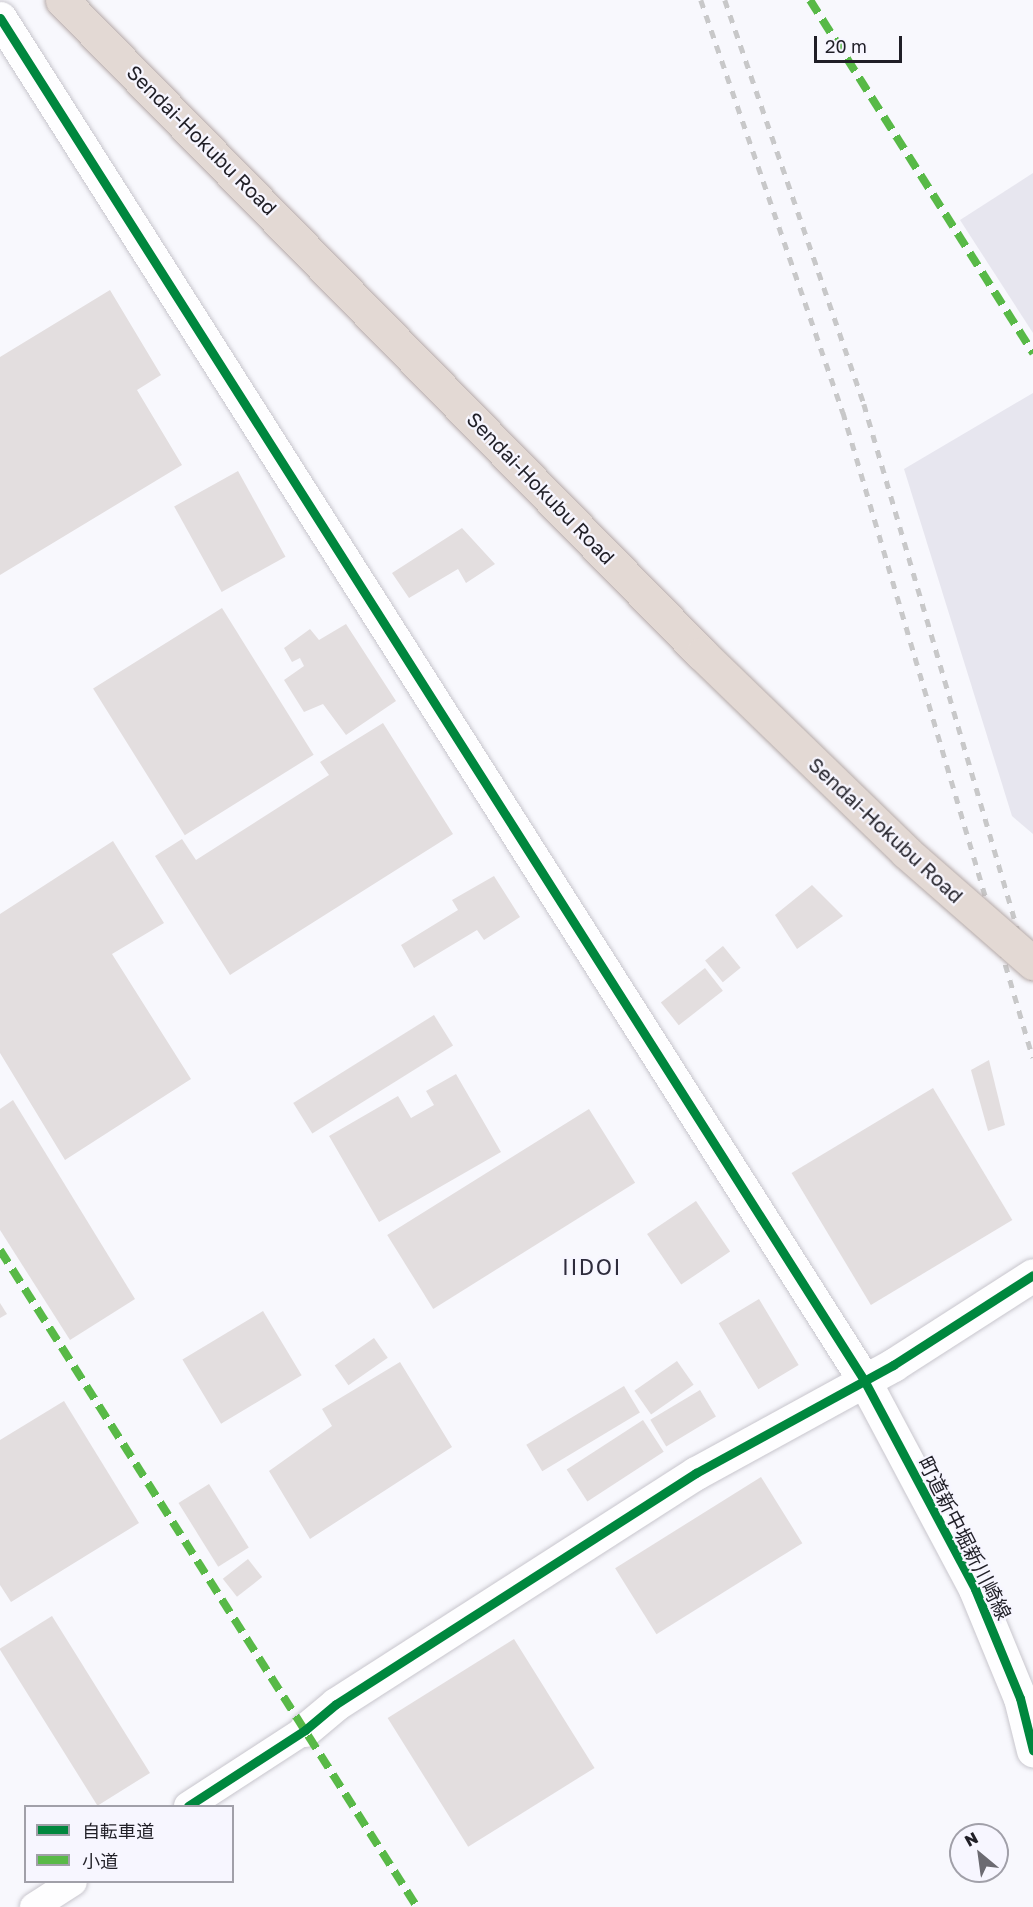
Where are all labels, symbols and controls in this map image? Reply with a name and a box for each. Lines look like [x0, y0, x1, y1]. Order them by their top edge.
scale bar [817, 24, 906, 62]
text: 20 m [825, 35, 867, 57]
street label: Sendai-Hokubu Road [122, 60, 282, 220]
street label: Sendai-Hokubu Road [462, 407, 620, 569]
street label: Sendai-Hokubu Road [804, 752, 968, 908]
district label: IIDOI [562, 1254, 622, 1280]
street label: 町道新中堀新川崎線 [913, 1452, 1017, 1624]
legend [24, 1805, 234, 1883]
text: 自転車道 [82, 1820, 154, 1842]
north arrow [949, 1823, 1009, 1883]
text: N [961, 1827, 981, 1851]
text: 小道 [82, 1850, 118, 1872]

